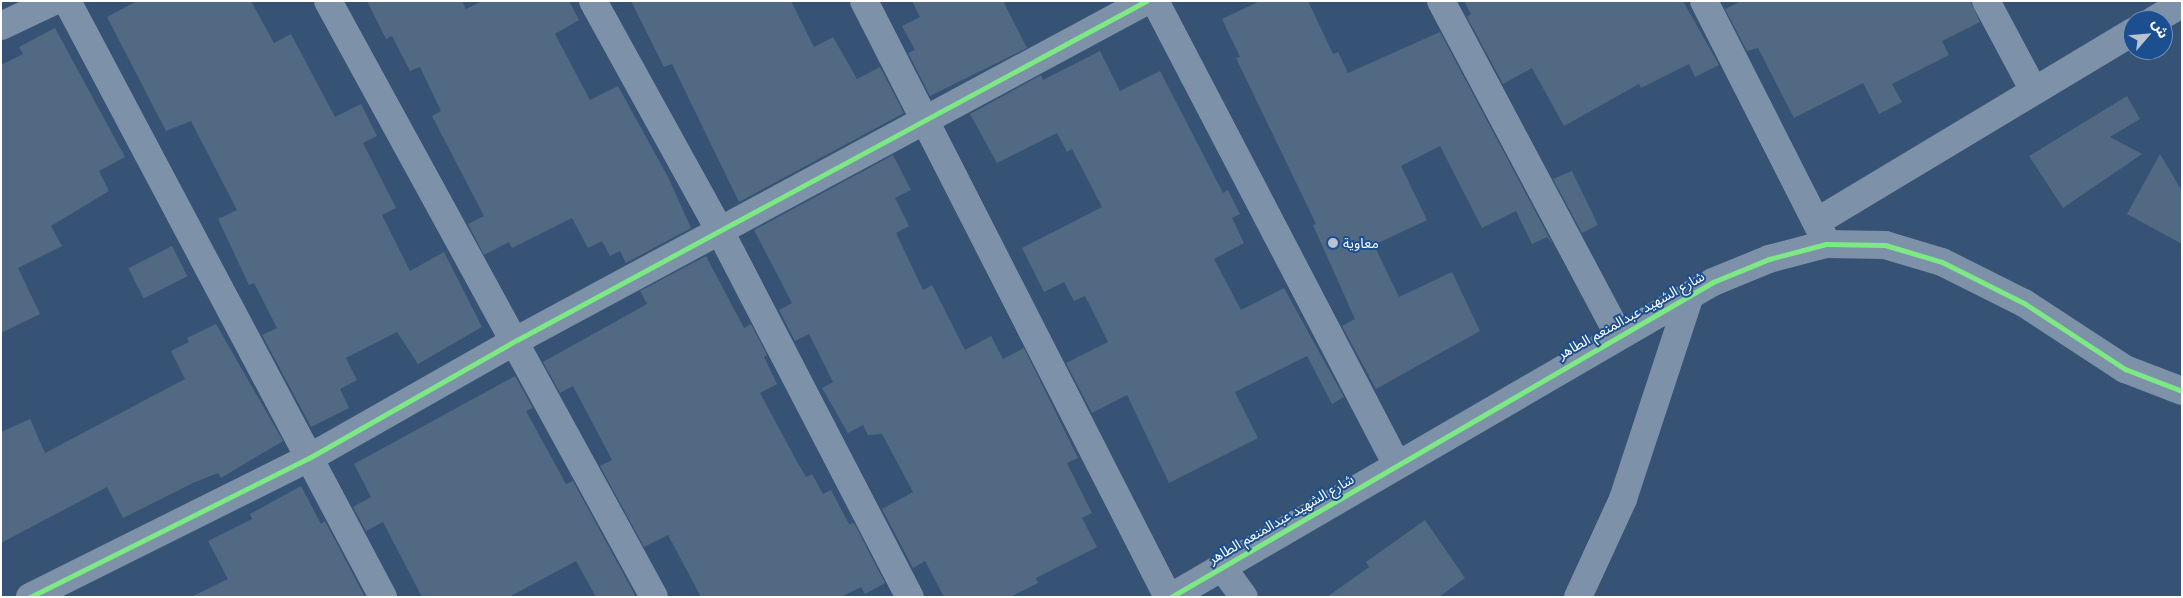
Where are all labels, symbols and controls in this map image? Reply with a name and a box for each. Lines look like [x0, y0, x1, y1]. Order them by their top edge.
north arrow [2123, 10, 2173, 60]
text: ش [2149, 16, 2172, 41]
place label: معاوية [1343, 235, 1379, 251]
marker: معاوية [1327, 237, 1339, 249]
street label: شارع الشهيد عبدالمنعم الطاهر [1555, 268, 1707, 362]
street label: شارع الشهيد عبدالمنعم الطاهر [1205, 470, 1357, 568]

